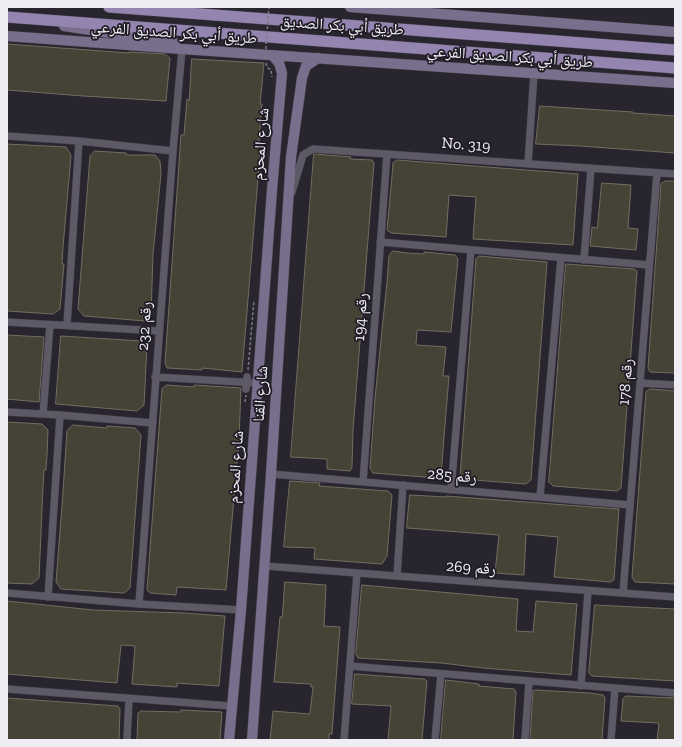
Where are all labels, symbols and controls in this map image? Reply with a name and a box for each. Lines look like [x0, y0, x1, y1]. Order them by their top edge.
street label: طريق أبي بكر الصديق [279, 12, 405, 40]
street label: طريق أبي بكر الصديق الفرعي [90, 18, 258, 48]
street label: طريق أبي بكر الصديق الفرعي [426, 42, 594, 72]
street label: شارع المحزم [248, 107, 274, 181]
street label: No. 319 [441, 134, 491, 156]
street label: رقم 194 [350, 292, 372, 342]
street label: رقم 232 [134, 301, 156, 351]
street label: رقم 178 [614, 358, 638, 406]
street label: شارع القنا [249, 365, 273, 423]
street label: شارع المحزم [224, 430, 248, 504]
street label: رقم 285 [426, 464, 478, 488]
street label: رقم 269 [445, 557, 497, 579]

